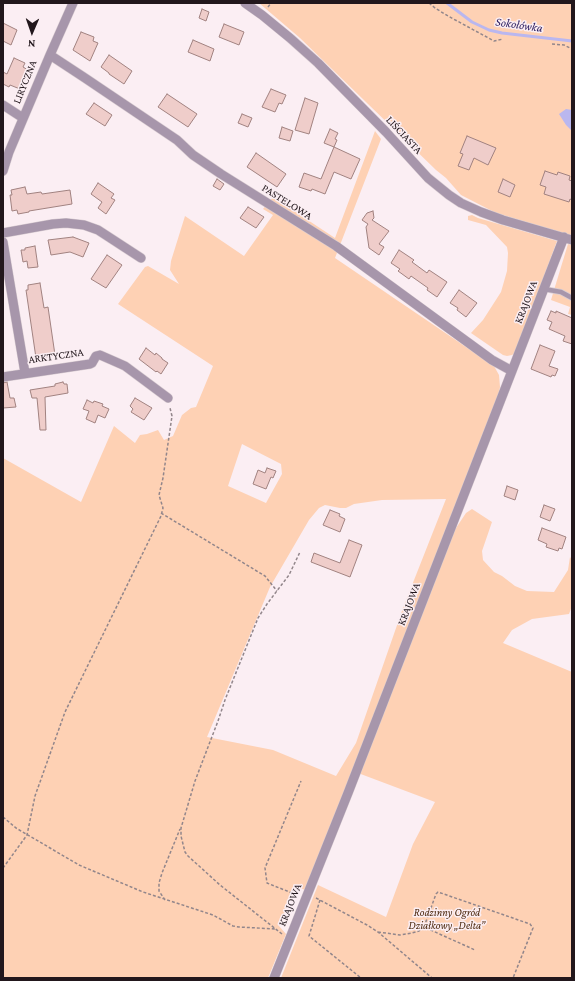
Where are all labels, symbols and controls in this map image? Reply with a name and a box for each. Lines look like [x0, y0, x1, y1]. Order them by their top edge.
north arrow [12, 12, 52, 52]
water label: Sokołówka [494, 15, 544, 35]
text: N [28, 38, 36, 50]
street label: LIRYCZNA [10, 58, 40, 106]
street label: LIŚCIASTA [383, 113, 425, 157]
street label: PASTELOWA [259, 181, 315, 223]
street label: KRAJOWA [512, 279, 540, 325]
street label: ARKTYCZNA [28, 346, 84, 366]
street label: KRAJOWA [395, 581, 423, 627]
street label: KRAJOWA [275, 882, 305, 928]
park label: Rodzinny Ogród Działkowy „Delta” [409, 906, 485, 932]

